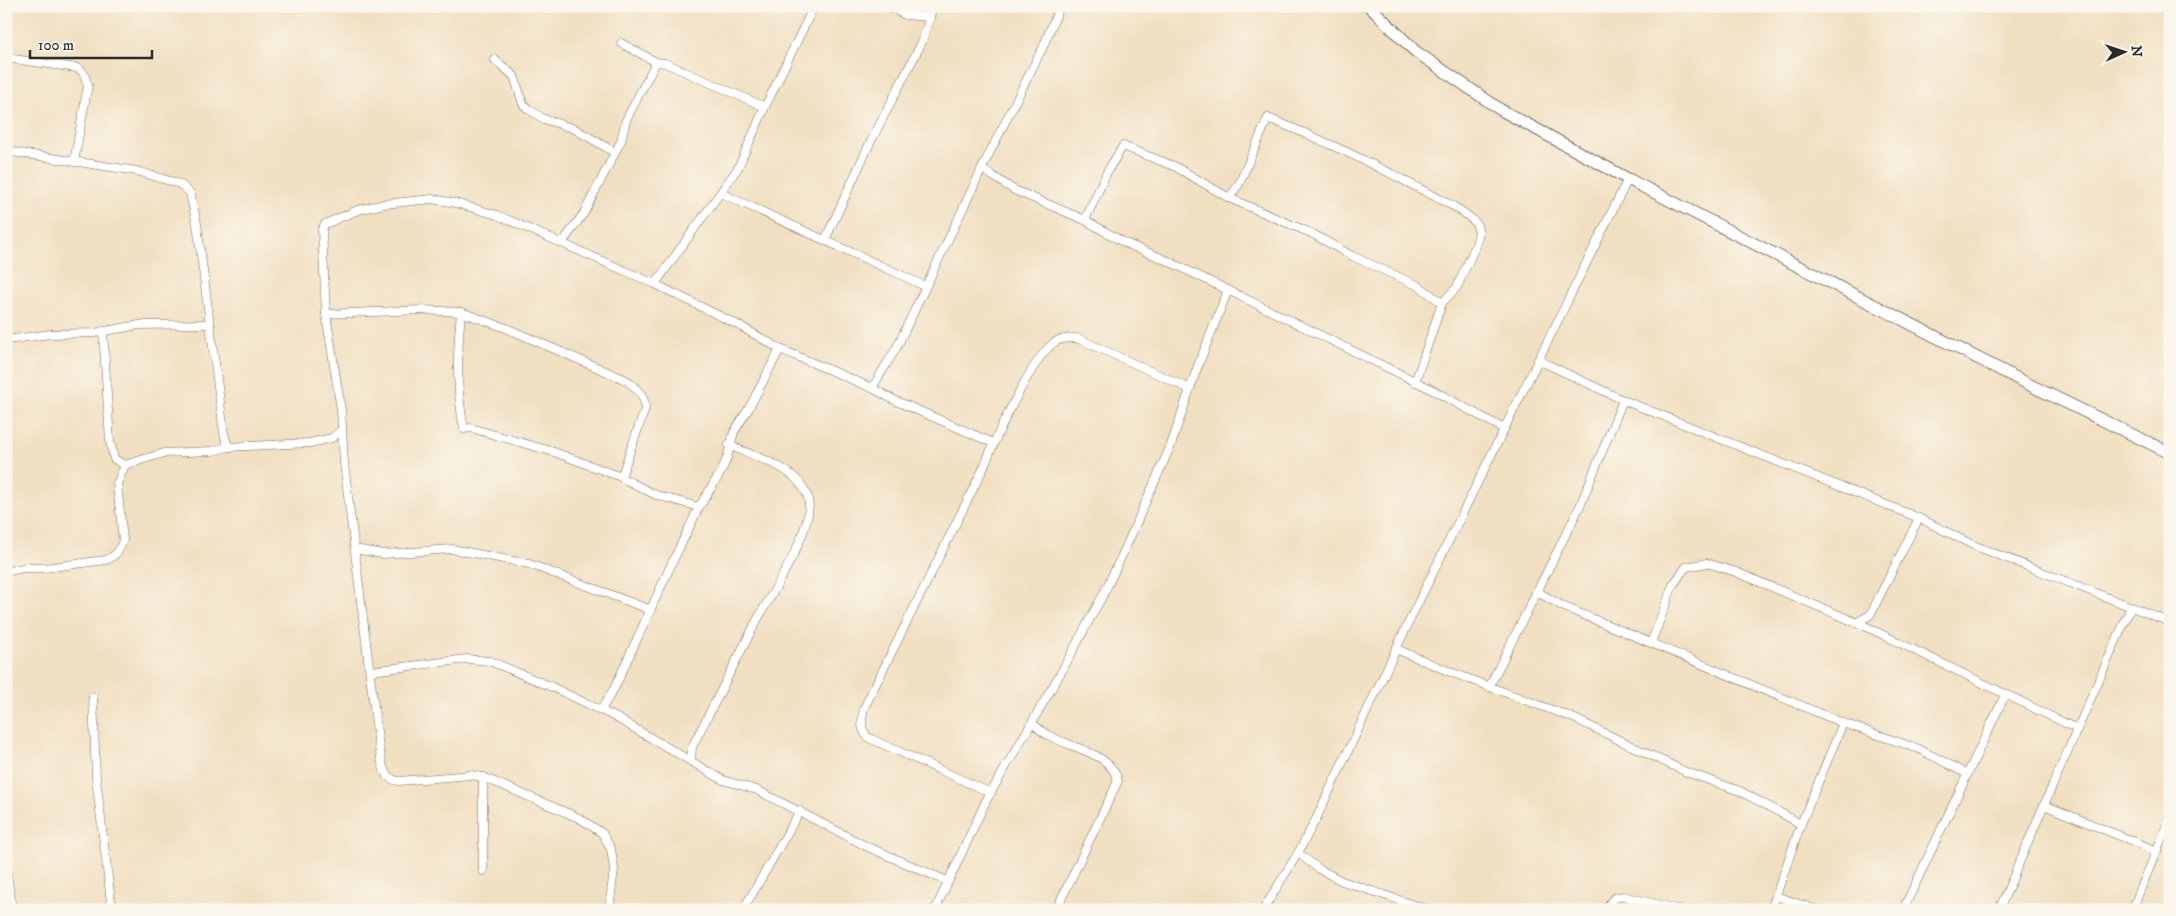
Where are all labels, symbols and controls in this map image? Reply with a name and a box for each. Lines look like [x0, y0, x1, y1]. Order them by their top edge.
scale bar [30, 28, 152, 60]
north arrow [2098, 28, 2148, 78]
text: 100 m [38, 36, 74, 55]
text: N [2127, 45, 2145, 58]

